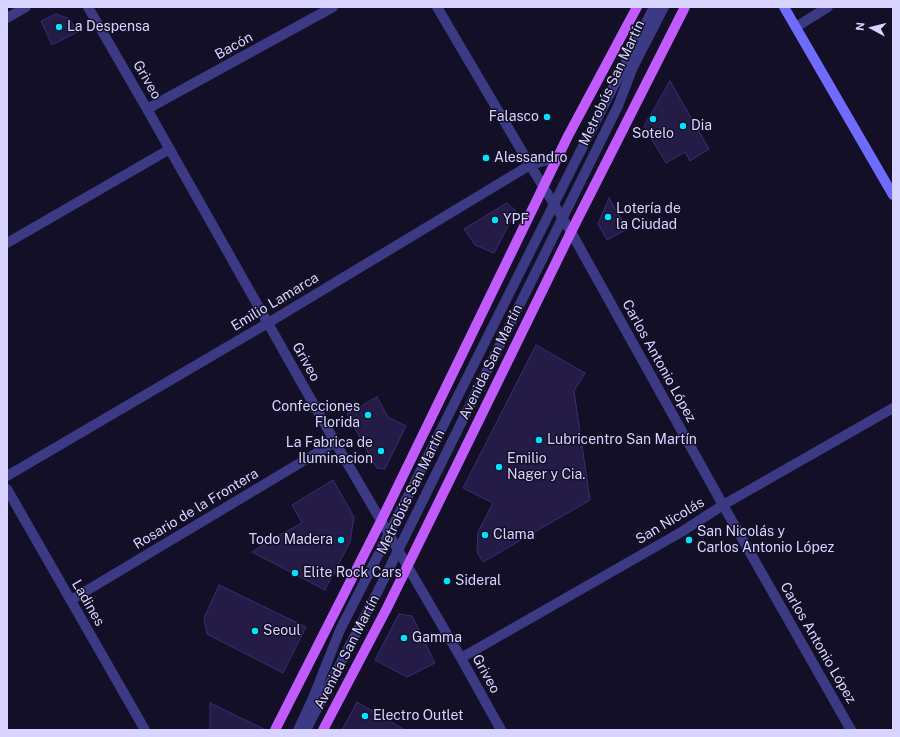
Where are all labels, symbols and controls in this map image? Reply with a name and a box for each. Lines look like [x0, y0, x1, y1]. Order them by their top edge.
north arrow [852, 8, 892, 48]
street label: Metrobús San Martín [576, 18, 648, 148]
place label: La Despensa [67, 19, 150, 35]
marker: La Despensa [54, 22, 64, 32]
text: N [854, 22, 867, 32]
street label: Bacón [212, 29, 256, 63]
street label: Griveo [129, 58, 165, 102]
place label: Falasco [489, 109, 539, 125]
marker: Falasco [542, 112, 552, 122]
marker: Sotelo [648, 114, 658, 124]
place label: Dia [691, 118, 712, 134]
marker: Dia [678, 121, 688, 131]
place label: Sotelo [632, 126, 674, 142]
place label: Alessandro [494, 150, 567, 166]
marker: Alessandro [481, 153, 491, 163]
place label: Lotería de la Ciudad [616, 201, 681, 234]
place label: YPF [503, 212, 529, 228]
marker: Lotería de la Ciudad [603, 212, 613, 222]
marker: YPF [490, 215, 500, 225]
street label: Emilio Lamarca [228, 269, 322, 335]
street label: Carlos Antonio López [618, 297, 700, 425]
street label: Avenida San Martín [456, 302, 526, 422]
street label: Griveo [288, 340, 324, 384]
place label: Confecciones Florida [272, 399, 360, 432]
marker: Confecciones Florida [363, 410, 373, 420]
street label: Metrobús San Martín [374, 427, 448, 557]
place label: Lubricentro San Martín [547, 432, 697, 448]
place label: La Fabrica de Iluminacion [286, 435, 373, 468]
marker: Lubricentro San Martín [534, 435, 544, 445]
marker: La Fabrica de Iluminacion [376, 446, 386, 456]
place label: Emilio Nager y Cia. [507, 451, 585, 484]
marker: Emilio Nager y Cia. [494, 462, 504, 472]
street label: Rosario de la Frontera [130, 465, 262, 553]
street label: San Nicolás [633, 494, 707, 548]
place label: San Nicolás y Carlos Antonio López [697, 524, 834, 556]
place label: Clama [493, 527, 534, 543]
marker: Clama [480, 530, 490, 540]
place label: Todo Madera [249, 532, 333, 548]
marker: Todo Madera [336, 535, 346, 545]
marker: San Nicolás y Carlos Antonio López [684, 535, 694, 545]
place label: Elite Rock Cars [303, 565, 401, 581]
marker: Elite Rock Cars [290, 568, 300, 578]
place label: Sideral [455, 573, 501, 589]
marker: Sideral [442, 576, 452, 586]
street label: Ladines [68, 577, 108, 629]
street label: Carlos Antonio López [776, 579, 860, 707]
street label: Avenida San Martín [311, 592, 383, 712]
place label: Seoul [263, 623, 301, 639]
marker: Seoul [250, 626, 260, 636]
place label: Gamma [412, 630, 462, 646]
marker: Gamma [399, 633, 409, 643]
street label: Griveo [468, 652, 504, 696]
place label: Electro Outlet [373, 708, 464, 724]
marker: Electro Outlet [360, 711, 370, 721]

